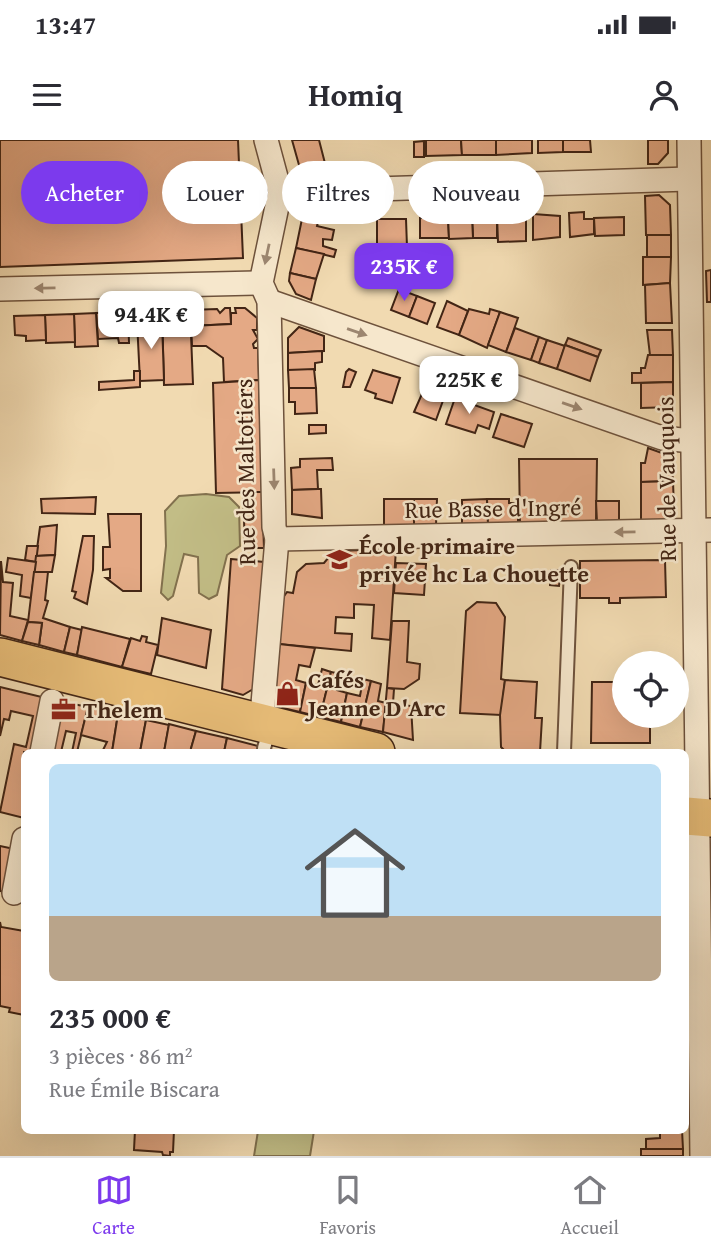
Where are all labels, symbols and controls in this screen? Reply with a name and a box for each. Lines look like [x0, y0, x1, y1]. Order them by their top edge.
text: 13:47 [35, 5, 96, 44]
text: Homiq [308, 71, 403, 118]
icon: menu [28, 76, 66, 114]
icon: person [645, 76, 683, 114]
chip: Acheter [21, 161, 148, 224]
chip: Louer [162, 161, 268, 224]
chip: Filtres [282, 161, 394, 224]
chip: Nouveau [408, 161, 544, 224]
one-way arrow [262, 243, 273, 265]
pin: 235K € [347, 244, 461, 303]
text: 235K € [370, 249, 438, 282]
one-way arrow [34, 282, 56, 293]
pin: 94.4K € [86, 292, 216, 351]
text: 94.4K € [114, 297, 188, 330]
one-way arrow [346, 327, 367, 338]
pin: 225K € [412, 356, 526, 416]
text: 225K € [435, 362, 503, 395]
street label: Rue des Maltotiers [226, 378, 264, 566]
street label: Rue de Vauquois [647, 396, 685, 562]
one-way arrow [561, 401, 582, 412]
one-way arrow [268, 468, 279, 490]
street label: Rue Basse d'Ingré [404, 489, 582, 527]
one-way arrow [614, 526, 636, 537]
place label: École primaire privée hc La Chouette [359, 528, 589, 591]
school or university icon: École primaire privée hc La Chouette [325, 545, 353, 573]
map controls [612, 651, 689, 728]
button: locate [612, 651, 689, 728]
place label: Cafés Jeanne D'Arc [304, 662, 445, 725]
shop icon: Cafés Jeanne D'Arc [274, 679, 302, 707]
place label: Thelem [83, 692, 163, 727]
office icon: Thelem [49, 695, 77, 723]
icon: home [292, 810, 418, 936]
text: 235 000 € [49, 995, 171, 1039]
text: 3 pièces · 86 m² [49, 1039, 193, 1072]
text: Rue Émile Biscara [49, 1072, 220, 1105]
tab: Carte [92, 1171, 135, 1241]
tab: Favoris [319, 1171, 376, 1241]
tab: Accueil [561, 1171, 619, 1241]

